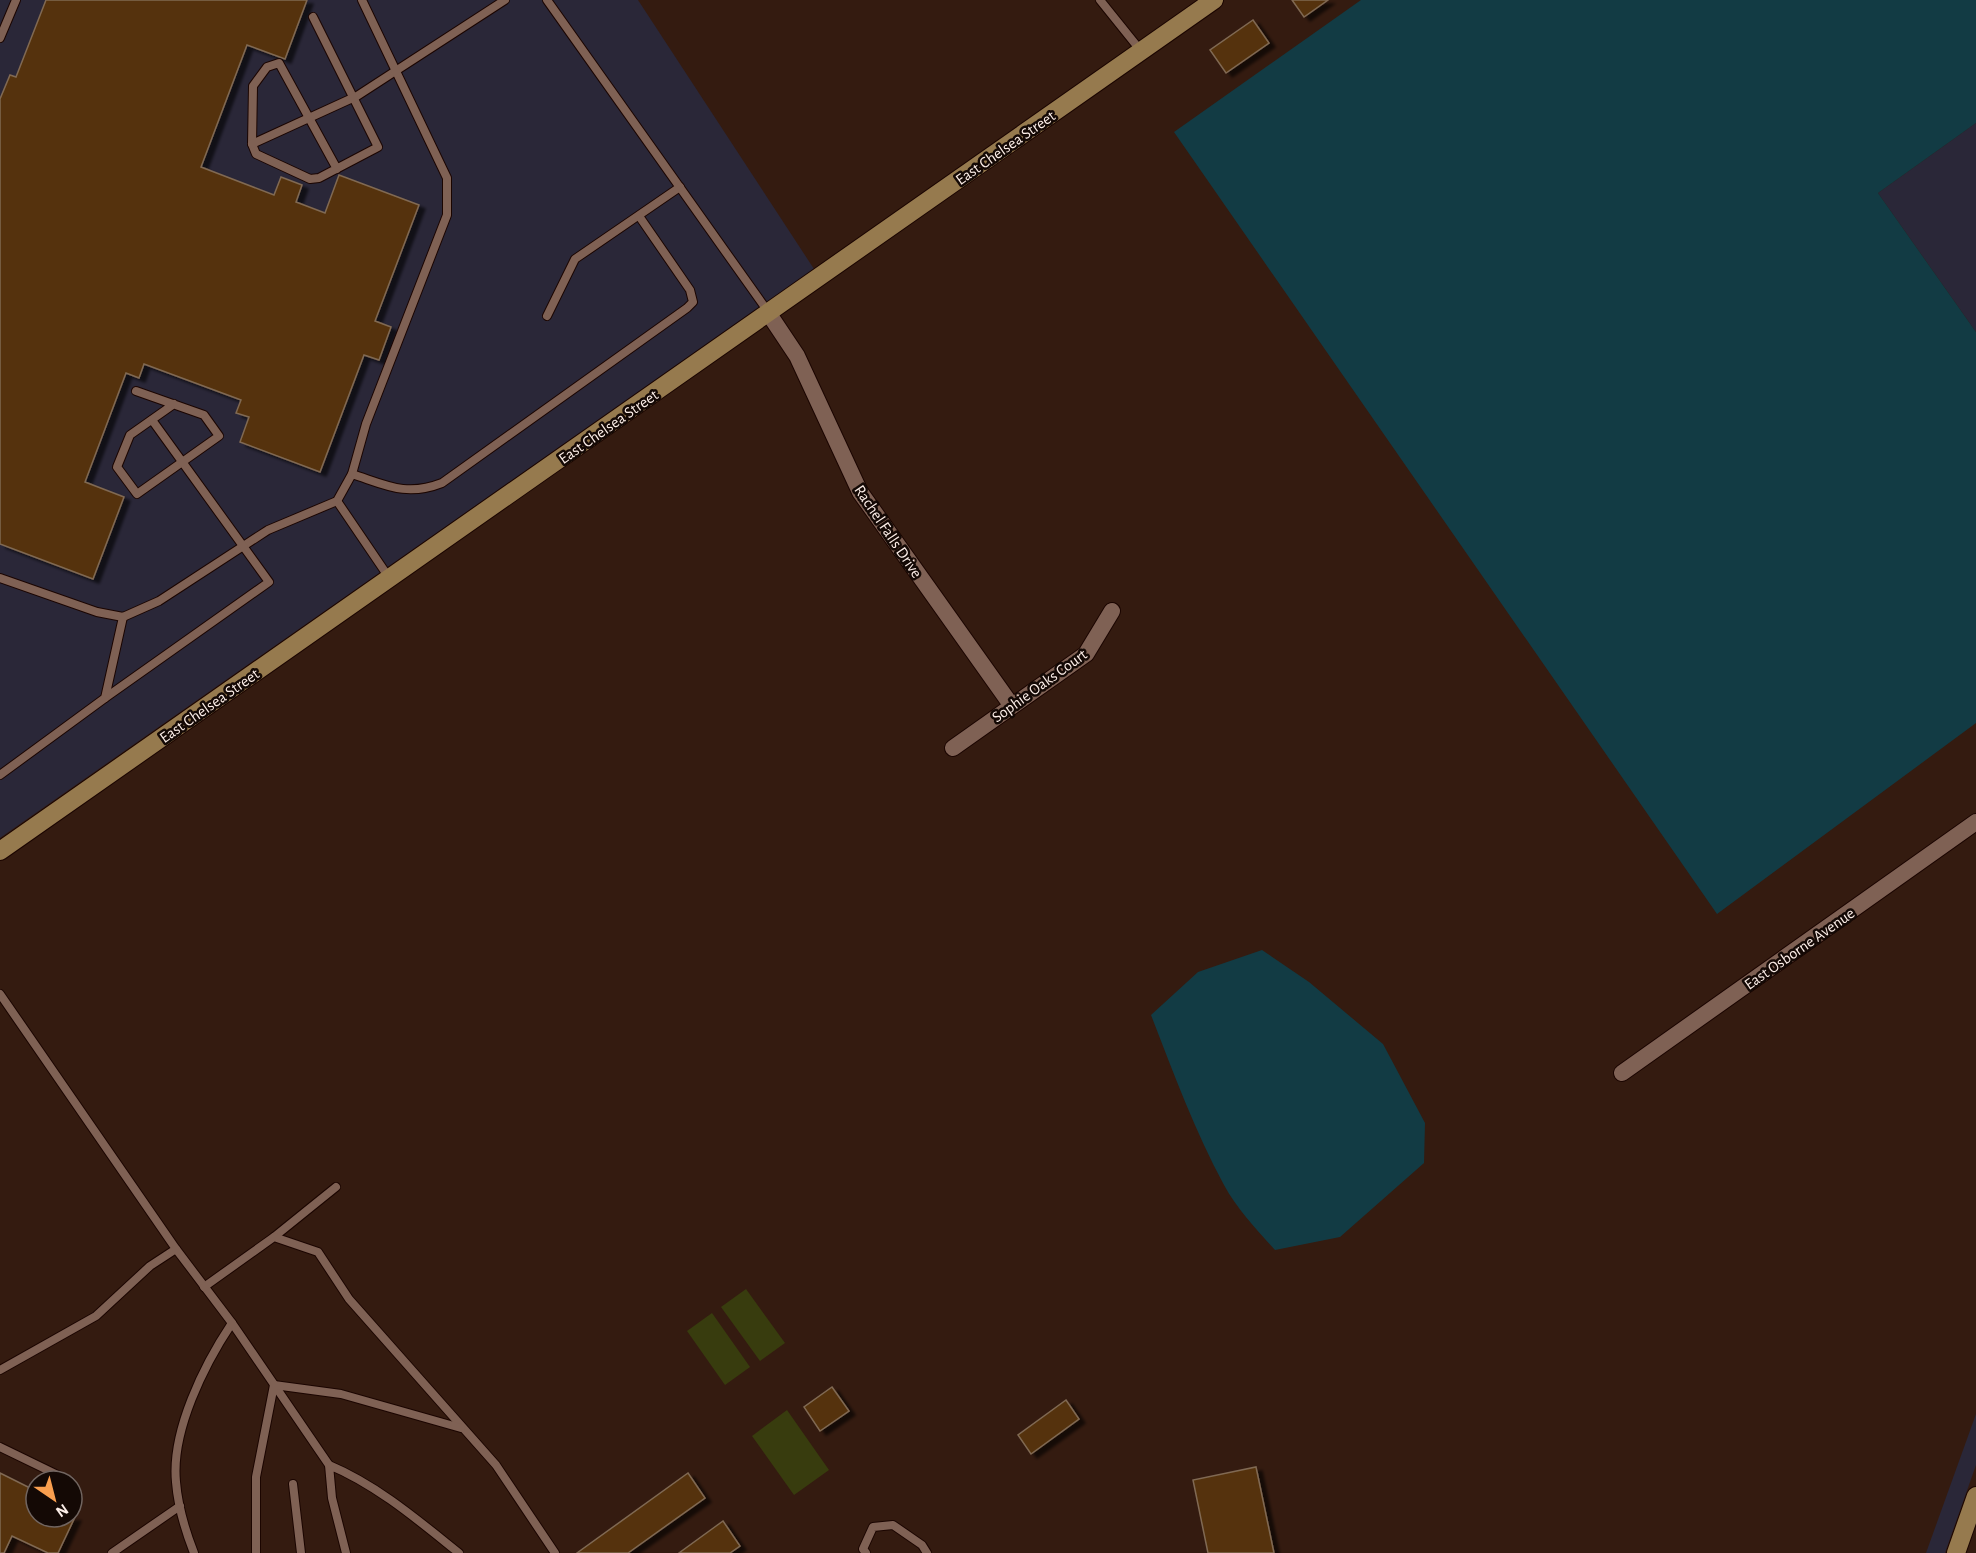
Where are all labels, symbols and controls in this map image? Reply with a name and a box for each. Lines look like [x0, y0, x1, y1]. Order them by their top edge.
street label: East Chelsea Street [953, 108, 1058, 188]
street label: East Chelsea Street [556, 387, 661, 467]
street label: Rachel Falls Drive [851, 482, 925, 581]
street label: Sophie Oaks Court [989, 646, 1090, 725]
street label: East Chelsea Street [157, 666, 262, 746]
street label: East Osborne Avenue [1742, 905, 1858, 993]
north arrow [24, 1469, 84, 1529]
text: N [53, 1501, 71, 1520]

